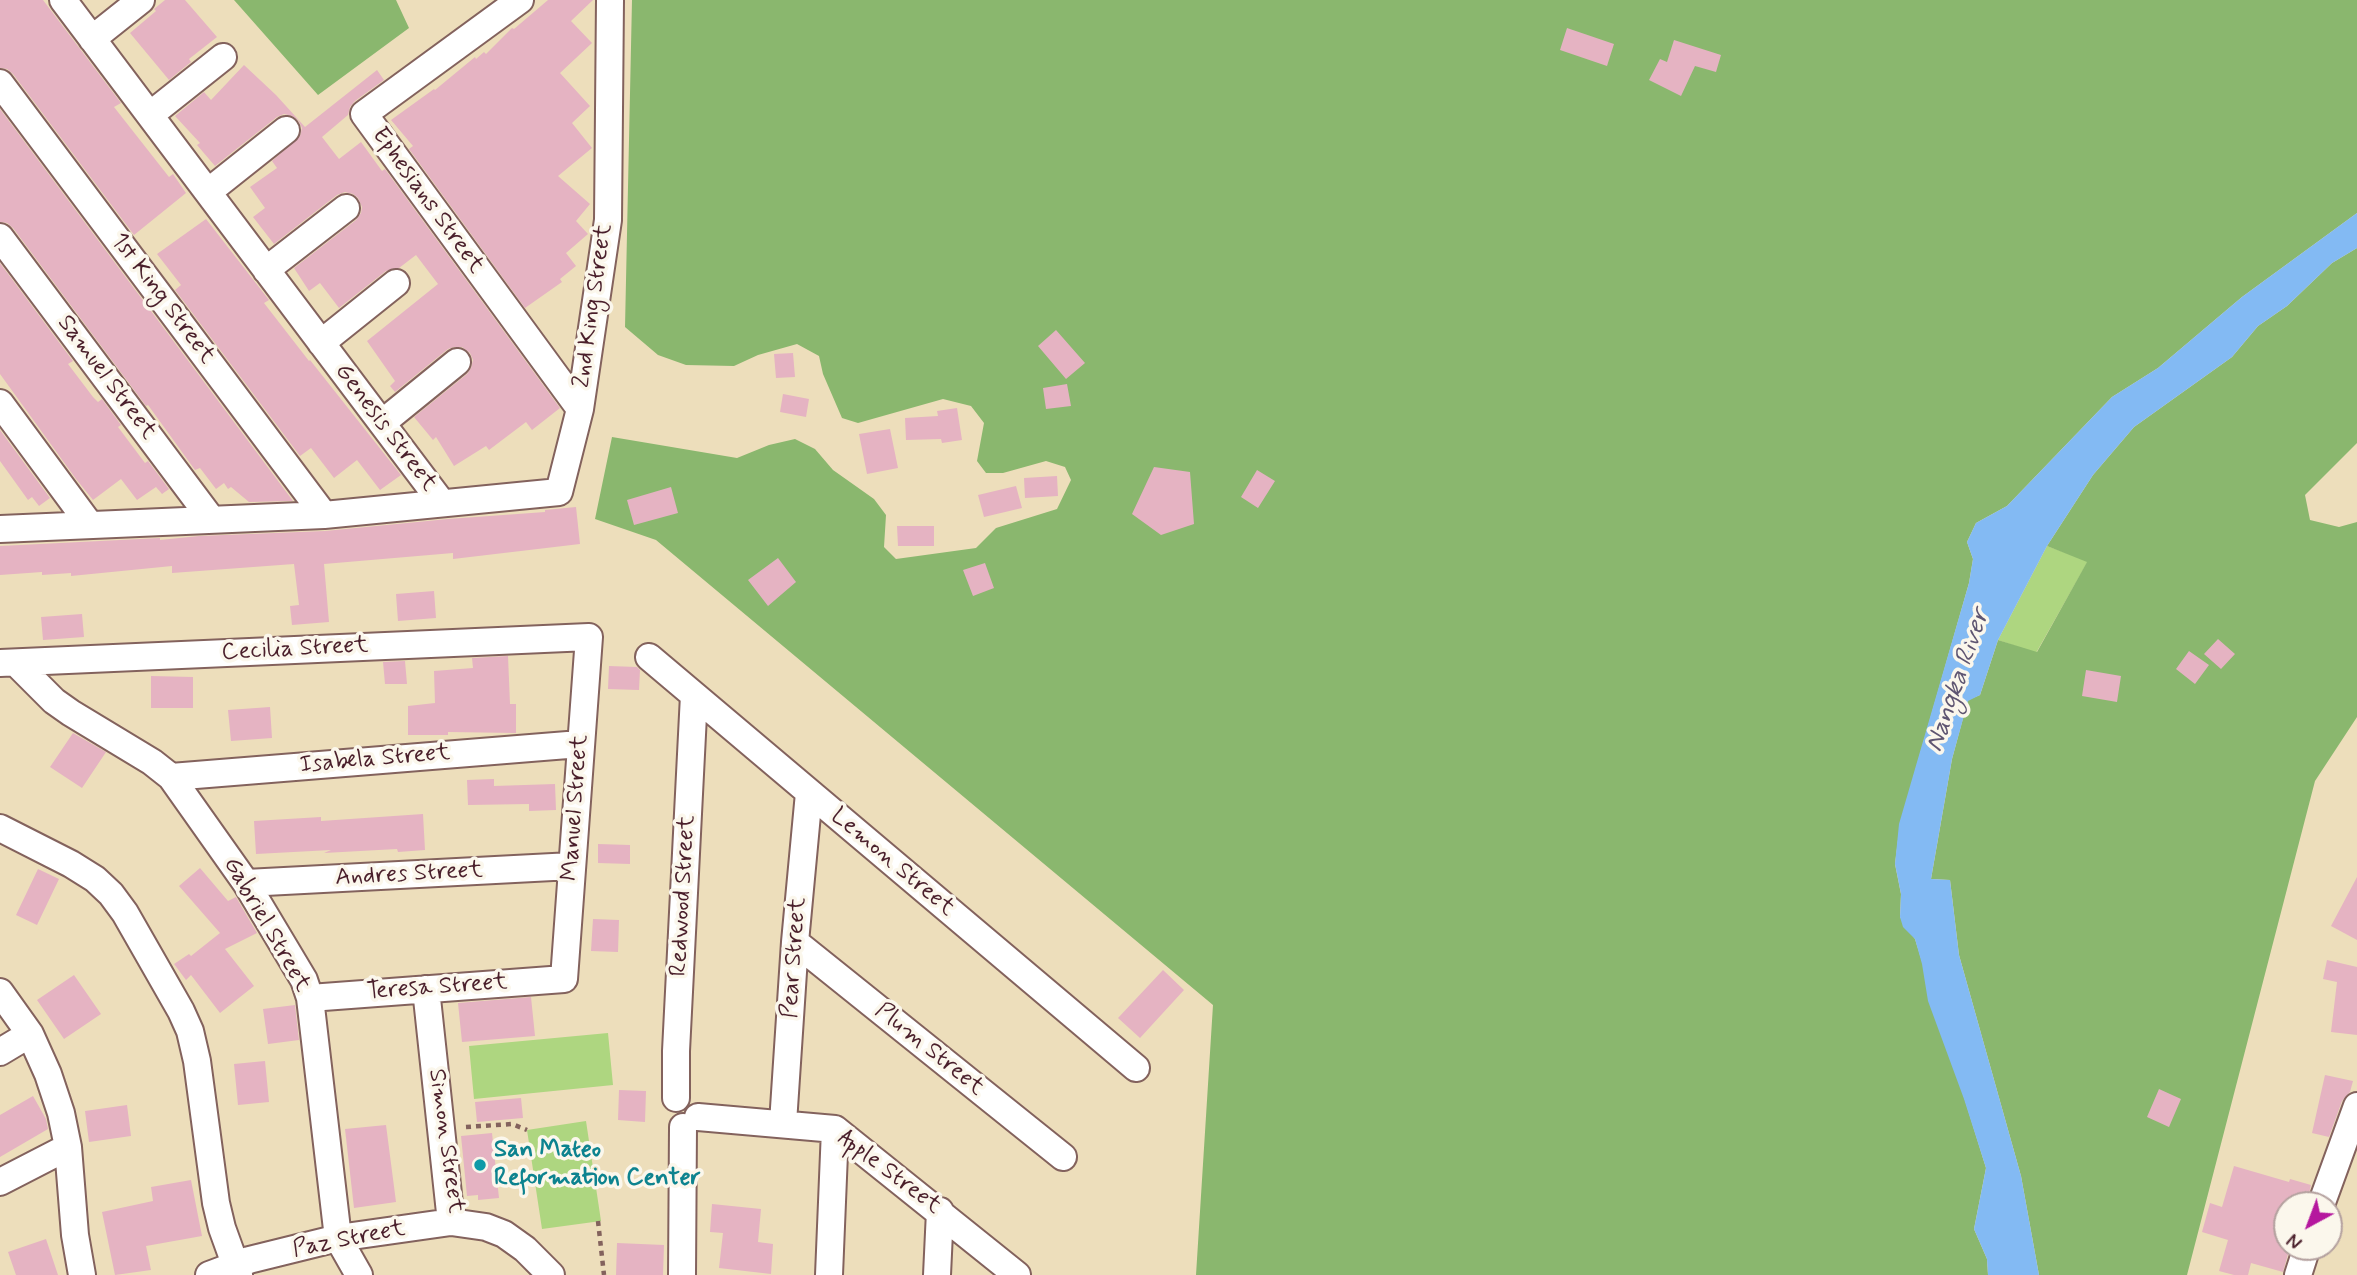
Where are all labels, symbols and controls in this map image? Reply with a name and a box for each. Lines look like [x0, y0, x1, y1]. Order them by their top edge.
street label: Ephesians Street [364, 122, 490, 280]
street label: 2nd King Street [568, 222, 620, 390]
street label: 1st King Street [103, 228, 221, 370]
street label: Samuel Street [50, 310, 162, 446]
street label: Genesis Street [328, 358, 442, 498]
water label: Nangka River [1920, 606, 1998, 756]
street label: Cecilia Street [221, 632, 369, 668]
street label: Manuel Street [557, 734, 595, 882]
street label: Isabela Street [299, 739, 451, 781]
street label: Lemon Street [824, 803, 960, 923]
street label: Redwood Street [665, 815, 703, 977]
street label: Gabriel Street [216, 853, 316, 997]
street label: Andres Street [335, 857, 483, 893]
street label: Pear Street [776, 897, 814, 1019]
street label: Teresa Street [366, 969, 508, 1007]
street label: Plum Street [868, 997, 990, 1103]
street label: Simon Street [421, 1067, 469, 1215]
street label: Apple Street [831, 1125, 947, 1221]
place label: San Mateo Reformation Center [494, 1137, 701, 1193]
marker: San Mateo Reformation Center [472, 1157, 488, 1173]
north arrow [2273, 1191, 2343, 1261]
street label: Paz Street [290, 1215, 408, 1265]
text: N [2282, 1227, 2308, 1254]

